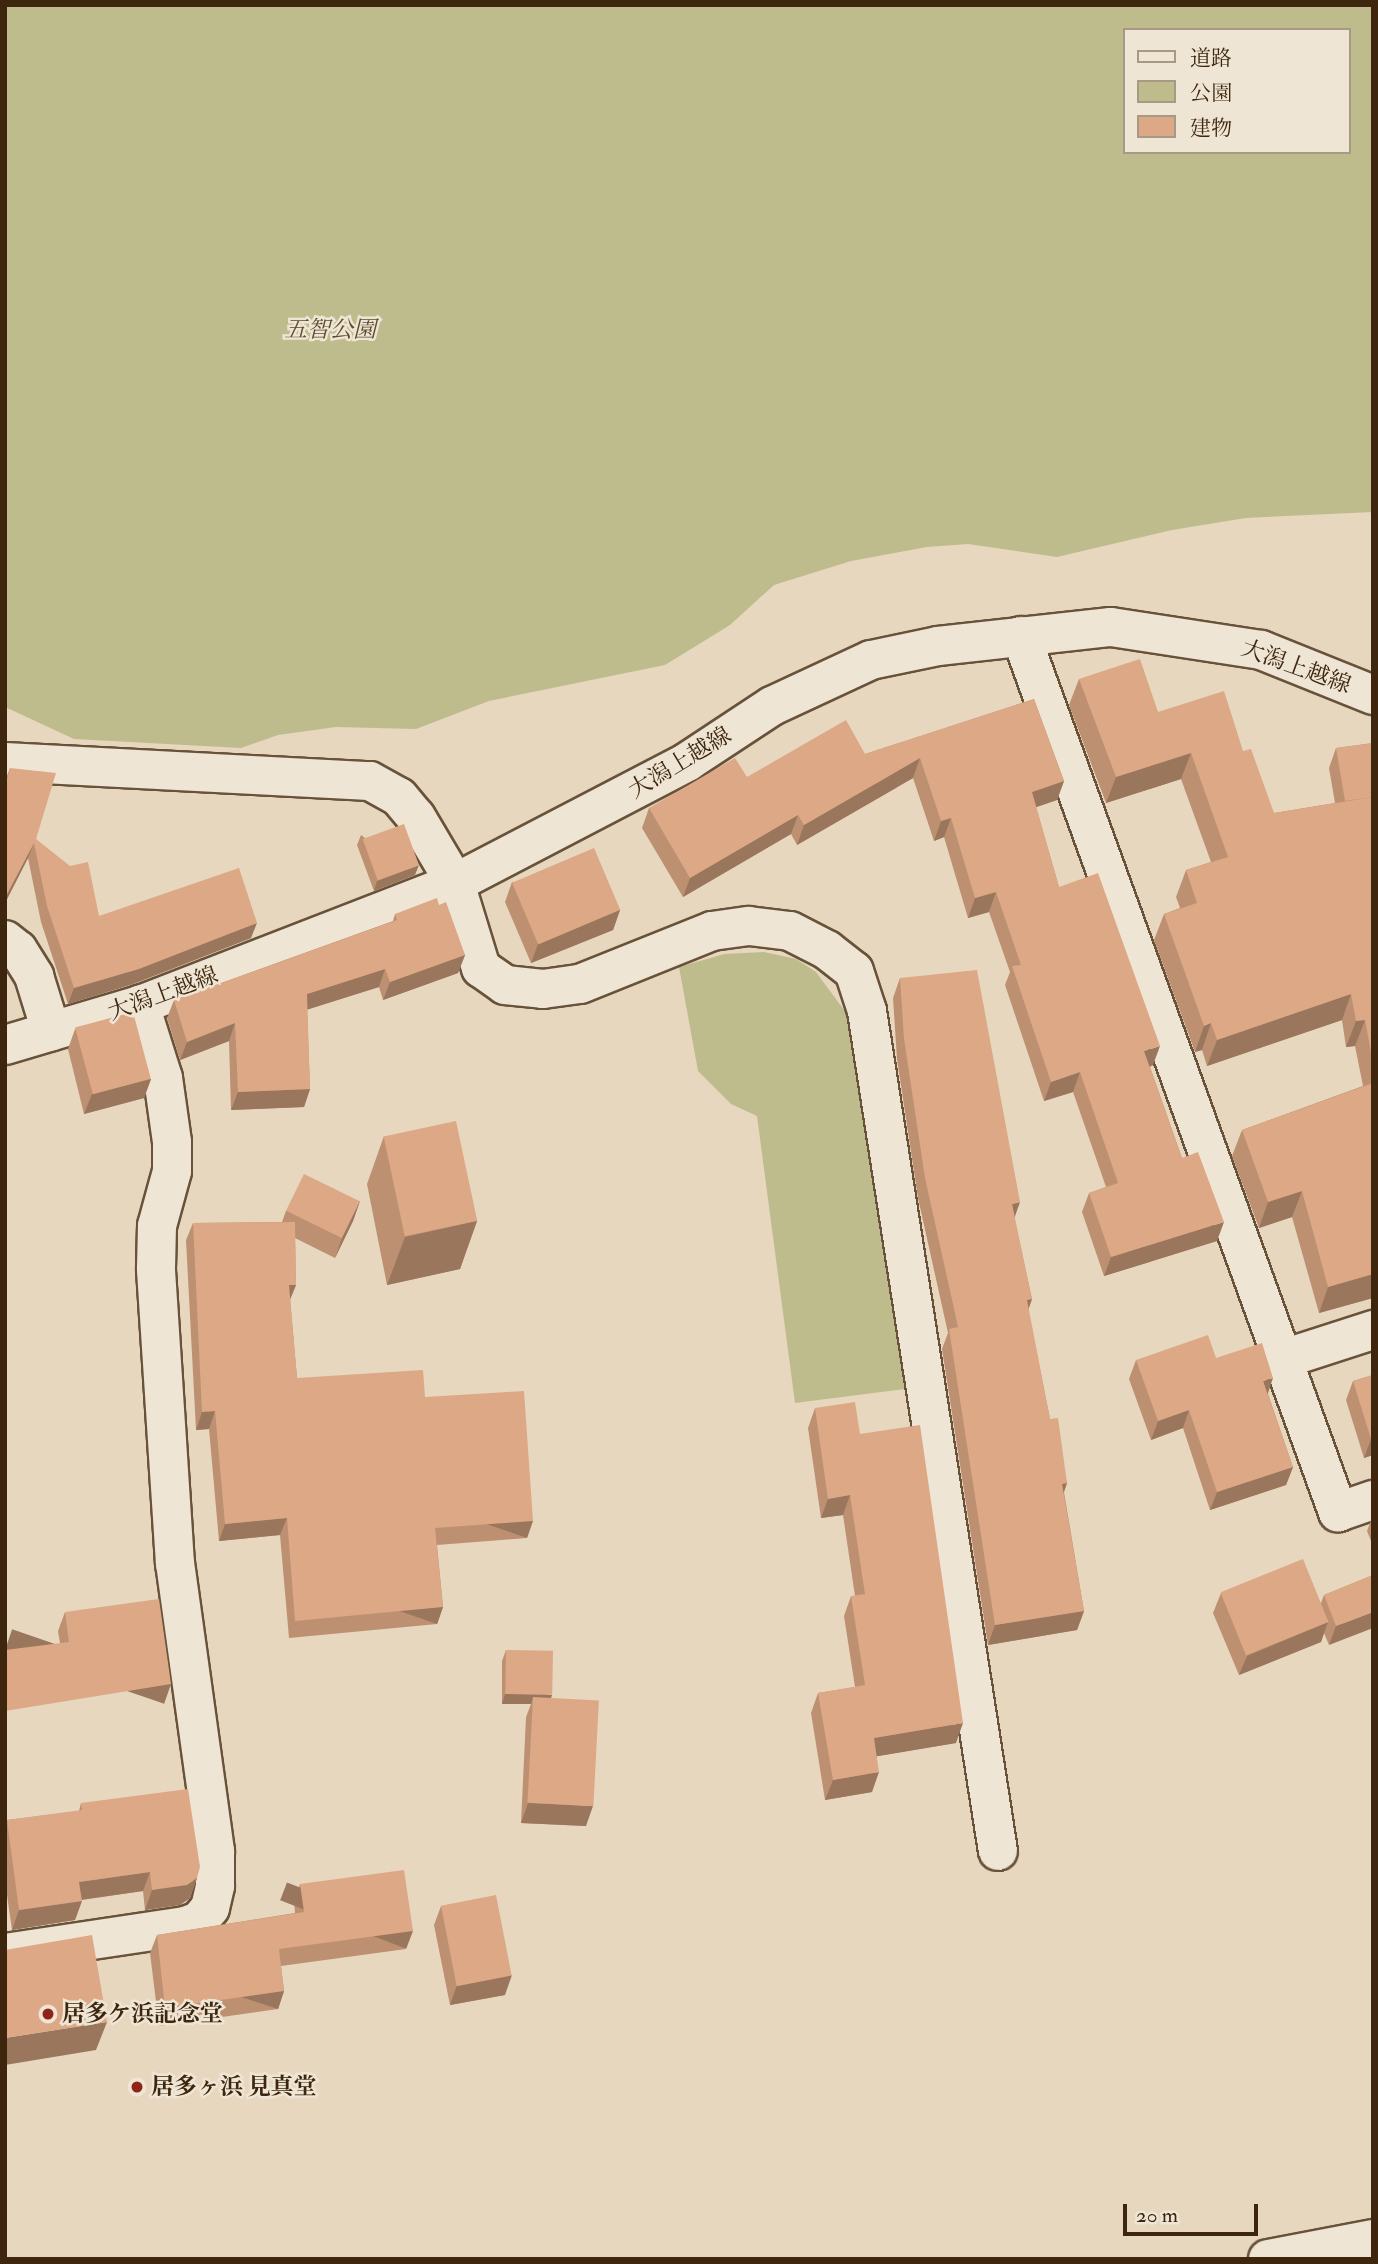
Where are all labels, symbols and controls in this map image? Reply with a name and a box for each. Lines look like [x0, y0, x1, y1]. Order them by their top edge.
legend [1122, 28, 1350, 154]
text: 道路 [1190, 45, 1232, 72]
text: 公園 [1190, 80, 1232, 107]
text: 建物 [1190, 115, 1232, 142]
park label: 五智公園 [284, 316, 376, 344]
street label: 大潟上越線 [1237, 634, 1355, 700]
street label: 大潟上越線 [624, 722, 736, 804]
street label: 大潟上越線 [104, 961, 222, 1027]
place label: 居多ケ浜記念堂 [62, 2000, 223, 2028]
marker: 居多ケ浜記念堂 [40, 2006, 56, 2022]
place label: 居多ヶ浜 見真堂 [151, 2073, 317, 2101]
marker: 居多ヶ浜 見真堂 [129, 2079, 145, 2095]
scale bar [1126, 2190, 1261, 2234]
text: 20 m [1136, 2202, 1178, 2229]

